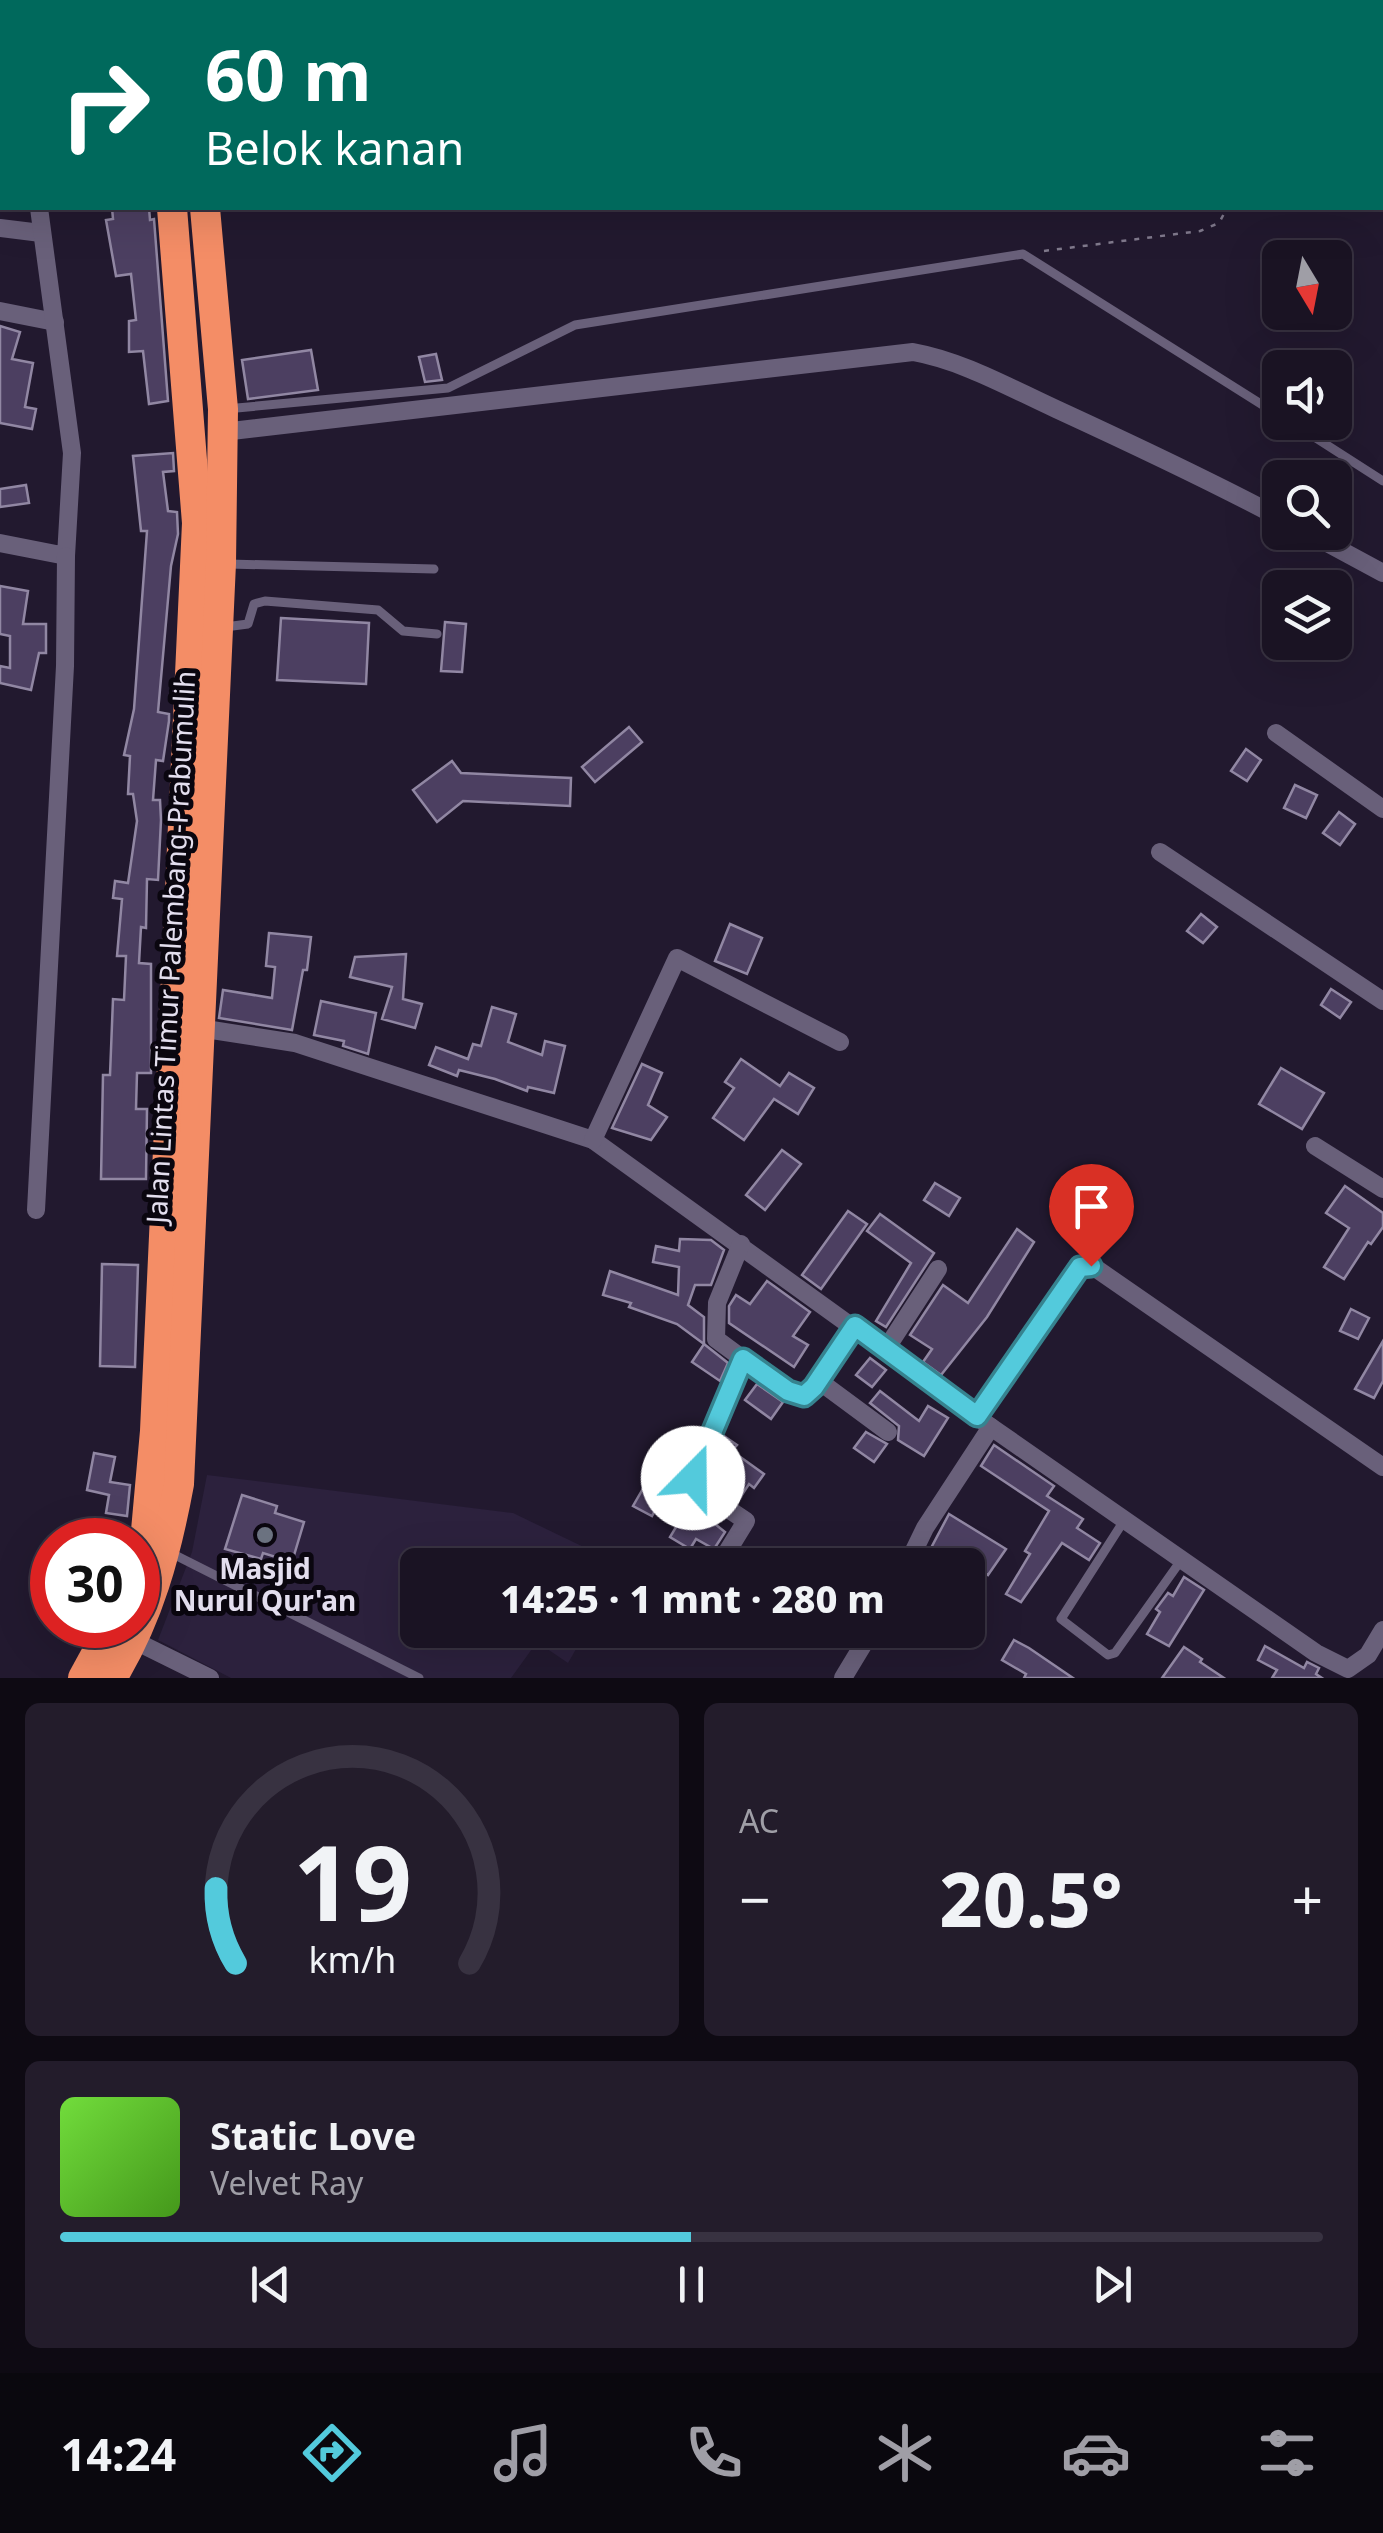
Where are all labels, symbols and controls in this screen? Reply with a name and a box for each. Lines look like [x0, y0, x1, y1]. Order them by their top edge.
text: 60 m [205, 26, 372, 122]
icon: right [40, 40, 170, 170]
text: Belok kanan [205, 117, 464, 178]
north arrow [1262, 240, 1352, 330]
map controls [1262, 240, 1352, 660]
button: sound [1262, 350, 1352, 440]
button: search [1262, 460, 1352, 550]
button: layers [1262, 570, 1352, 660]
street label: Jalan Lintas Timur Palembang-Prabumulih [136, 670, 203, 1227]
pin [1049, 1164, 1134, 1267]
icon: arrive [1064, 1179, 1119, 1234]
position arrow [641, 1426, 745, 1530]
speed limit sign: 30 [30, 1518, 160, 1648]
marker: Masjid Nurul Qur'an [254, 1524, 276, 1546]
place label: Masjid Nurul Qur'an [174, 1549, 356, 1619]
text: 14:25 · 1 mnt · 280 m [500, 1572, 885, 1624]
text: AC [739, 1799, 779, 1842]
text: 19 [293, 1810, 411, 1951]
text: 20.5° [939, 1847, 1123, 1949]
text: − [739, 1861, 770, 1936]
text: + [1292, 1861, 1323, 1936]
text: km/h [308, 1935, 396, 1983]
text: Static Love [210, 2109, 416, 2161]
text: Velvet Ray [210, 2161, 363, 2204]
icon: previous [243, 2257, 298, 2312]
icon: pause [664, 2257, 719, 2312]
icon: next [1085, 2257, 1140, 2312]
icon: directions [297, 2418, 367, 2488]
icon: music [488, 2418, 558, 2488]
icon: phone [679, 2418, 749, 2488]
icon: climate [870, 2418, 940, 2488]
icon: car [1061, 2418, 1131, 2488]
icon: filters [1252, 2418, 1322, 2488]
text: 14:24 [61, 2423, 176, 2484]

